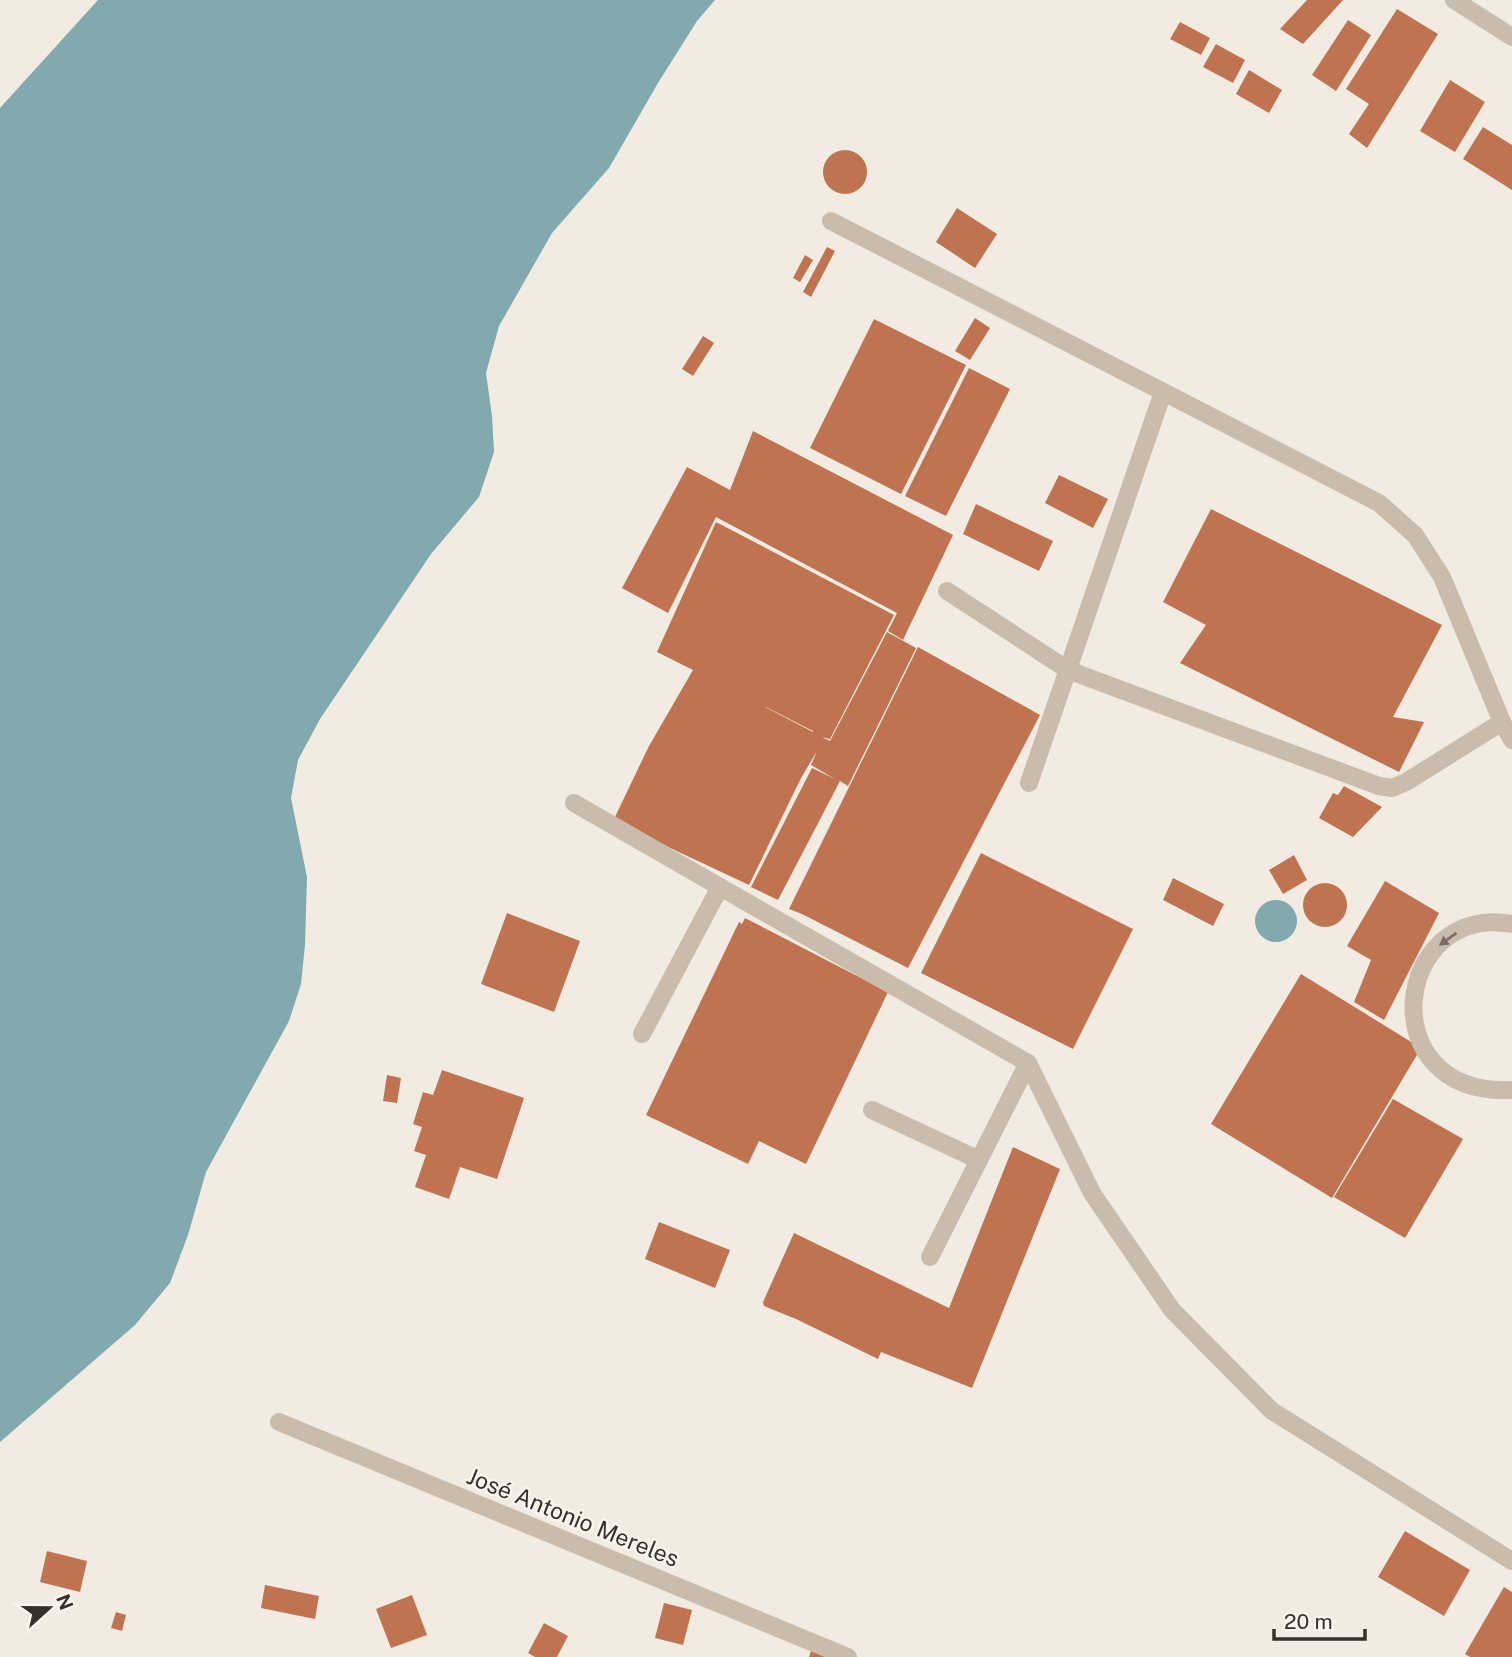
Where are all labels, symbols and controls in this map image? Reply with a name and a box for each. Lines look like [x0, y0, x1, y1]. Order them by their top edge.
one-way arrow [1439, 932, 1458, 946]
street label: José Antonio Mereles [463, 1462, 683, 1572]
north arrow [14, 1573, 84, 1643]
text: N [52, 1591, 78, 1613]
scale bar [1274, 1598, 1365, 1642]
text: 20 m [1284, 1609, 1333, 1634]

